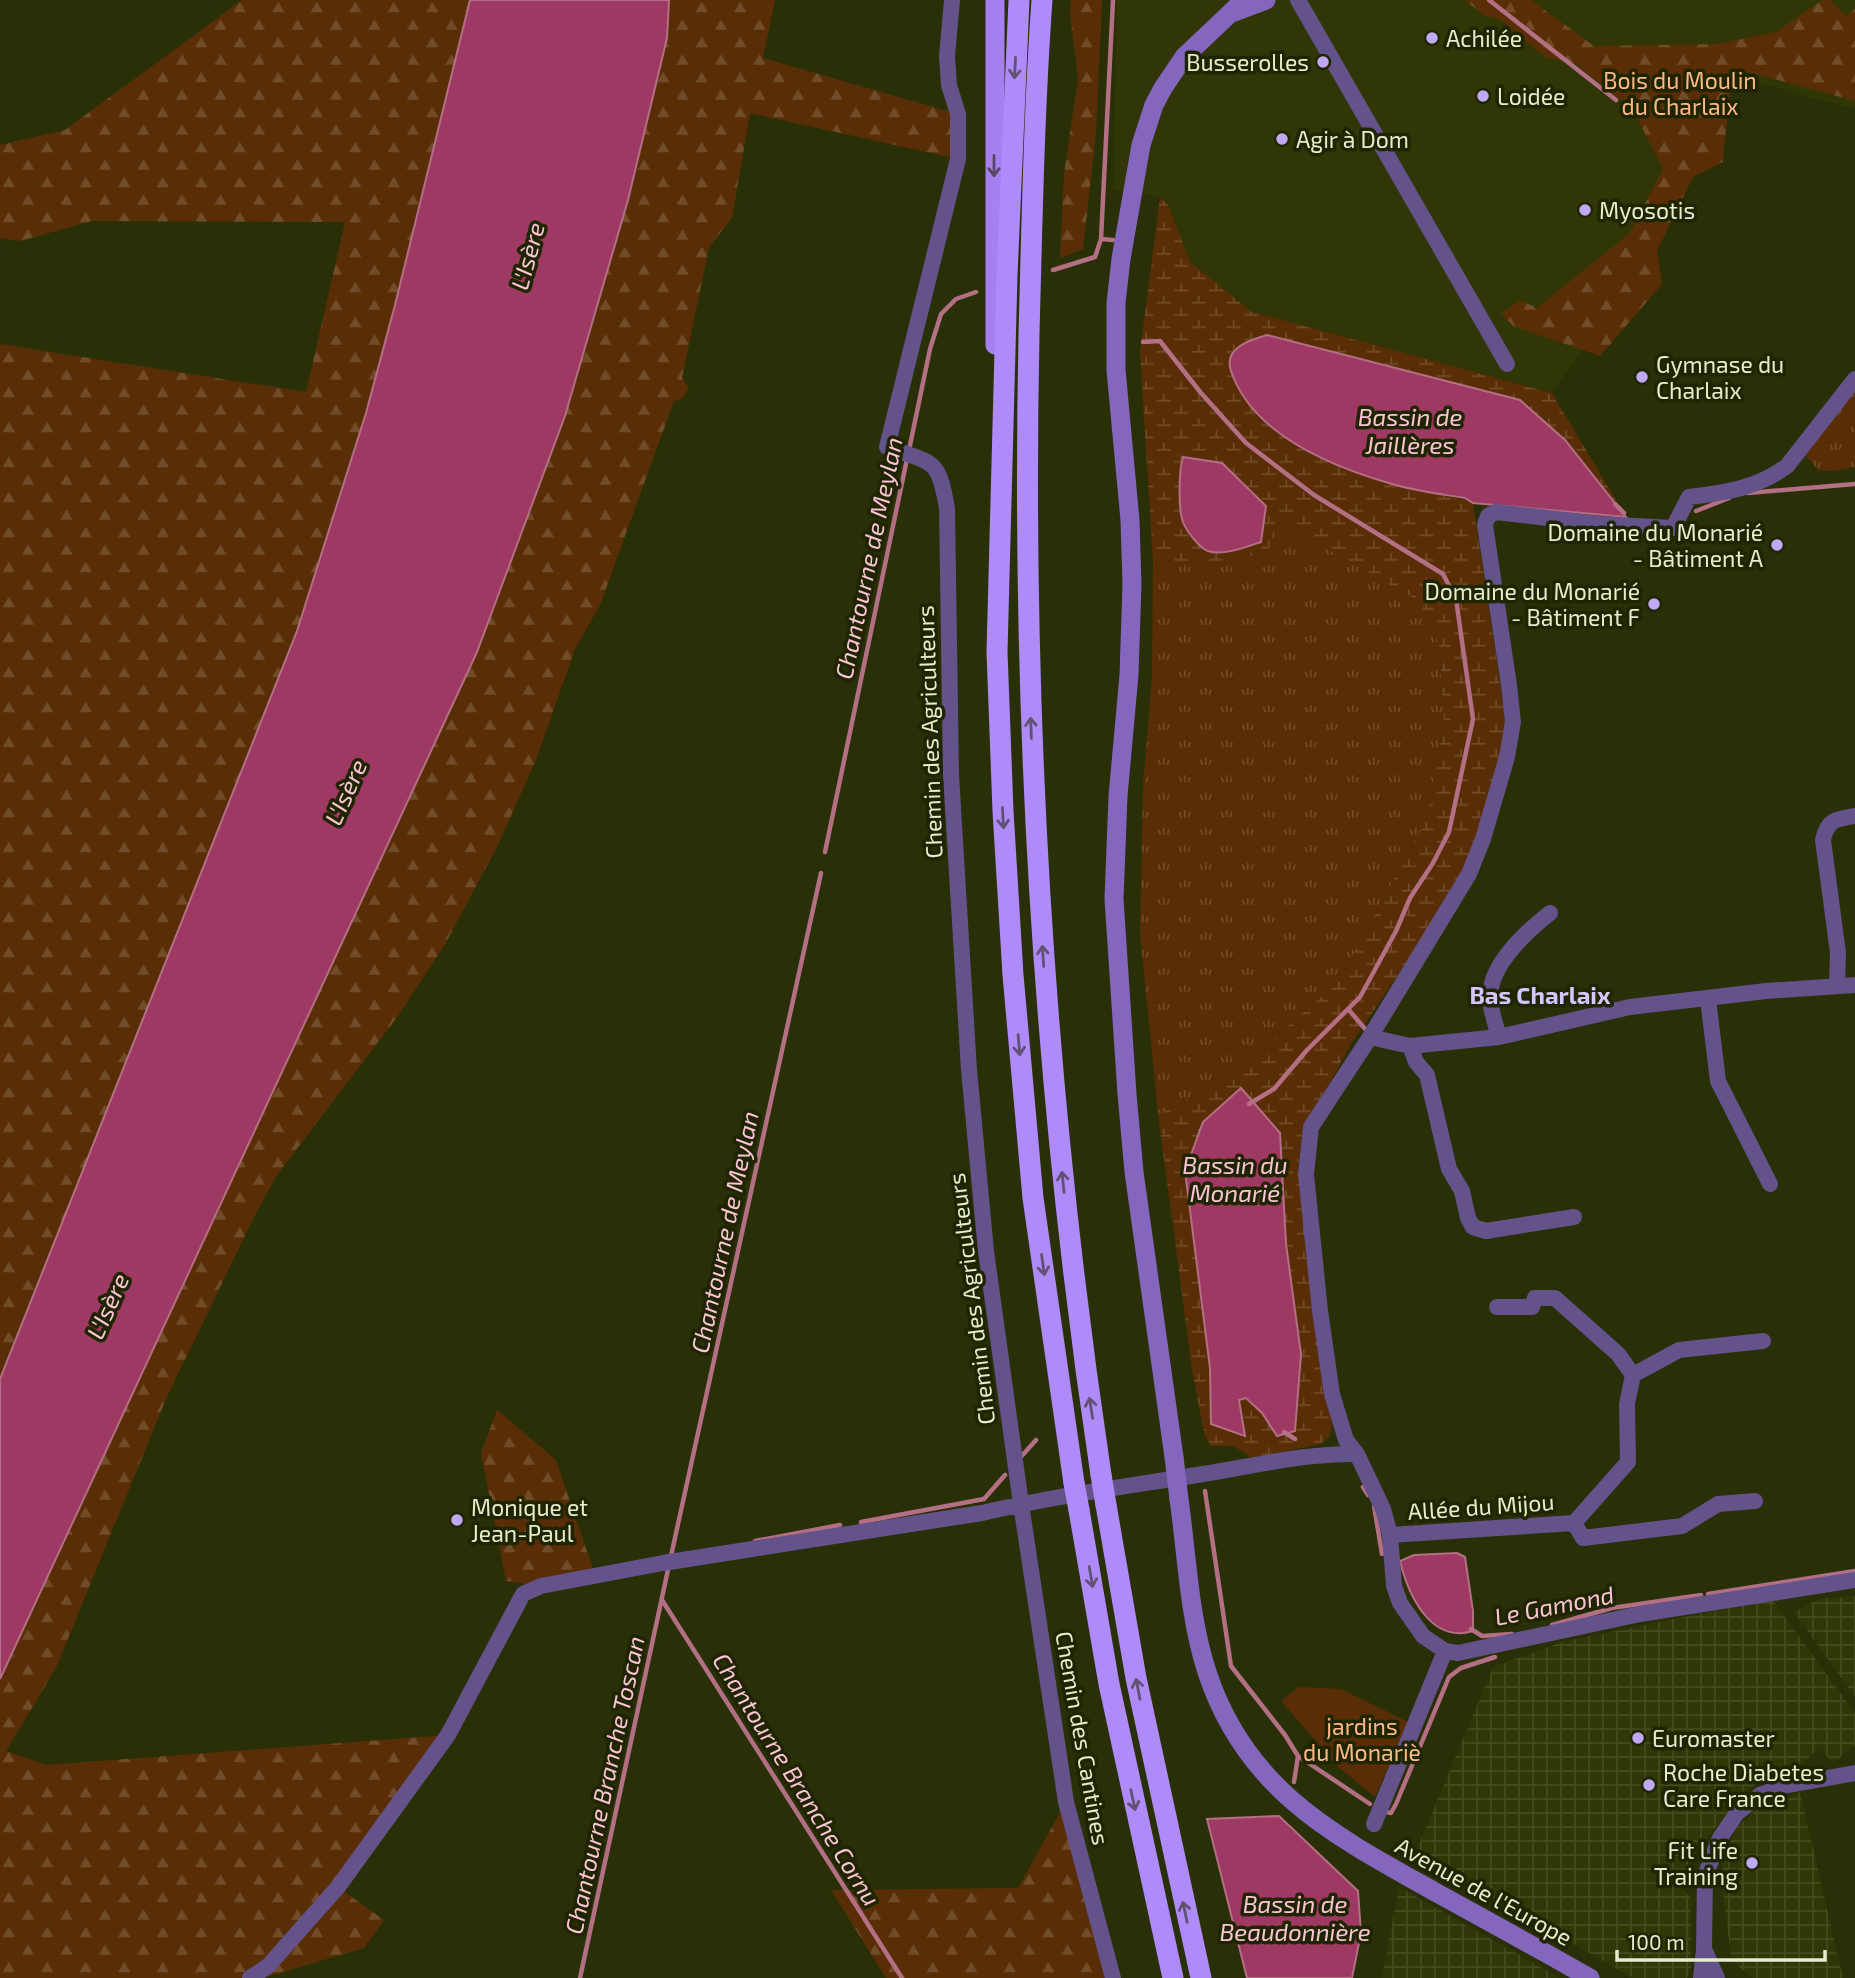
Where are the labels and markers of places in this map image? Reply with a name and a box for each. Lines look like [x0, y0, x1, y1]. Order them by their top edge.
place label: Achilée [1446, 24, 1522, 52]
marker: Achilée [1424, 30, 1440, 46]
place label: Busserolles [1186, 48, 1309, 76]
marker: Busserolles [1315, 54, 1331, 70]
place label: Loidée [1497, 82, 1565, 110]
marker: Loidée [1475, 88, 1491, 104]
place label: Agir à Dom [1296, 125, 1409, 153]
marker: Agir à Dom [1274, 131, 1290, 147]
place label: Myosotis [1599, 196, 1695, 224]
marker: Myosotis [1577, 202, 1593, 218]
place label: Gymnase du Charlaix [1656, 350, 1784, 404]
marker: Gymnase du Charlaix [1634, 369, 1650, 385]
place label: Domaine du Monarié - Bâtiment A [1547, 518, 1764, 572]
marker: Domaine du Monarié - Bâtiment A [1769, 537, 1785, 553]
place label: Domaine du Monarié - Bâtiment F [1424, 577, 1640, 631]
marker: Domaine du Monarié - Bâtiment F [1646, 596, 1662, 612]
place label: Monique et Jean-Paul [471, 1493, 588, 1547]
marker: Monique et Jean-Paul [449, 1512, 465, 1528]
place label: Euromaster [1652, 1724, 1775, 1752]
marker: Euromaster [1630, 1730, 1646, 1746]
place label: Roche Diabetes Care France [1663, 1758, 1824, 1812]
marker: Roche Diabetes Care France [1641, 1777, 1657, 1793]
place label: Fit Life Training [1654, 1836, 1738, 1890]
marker: Fit Life Training [1744, 1855, 1760, 1871]

